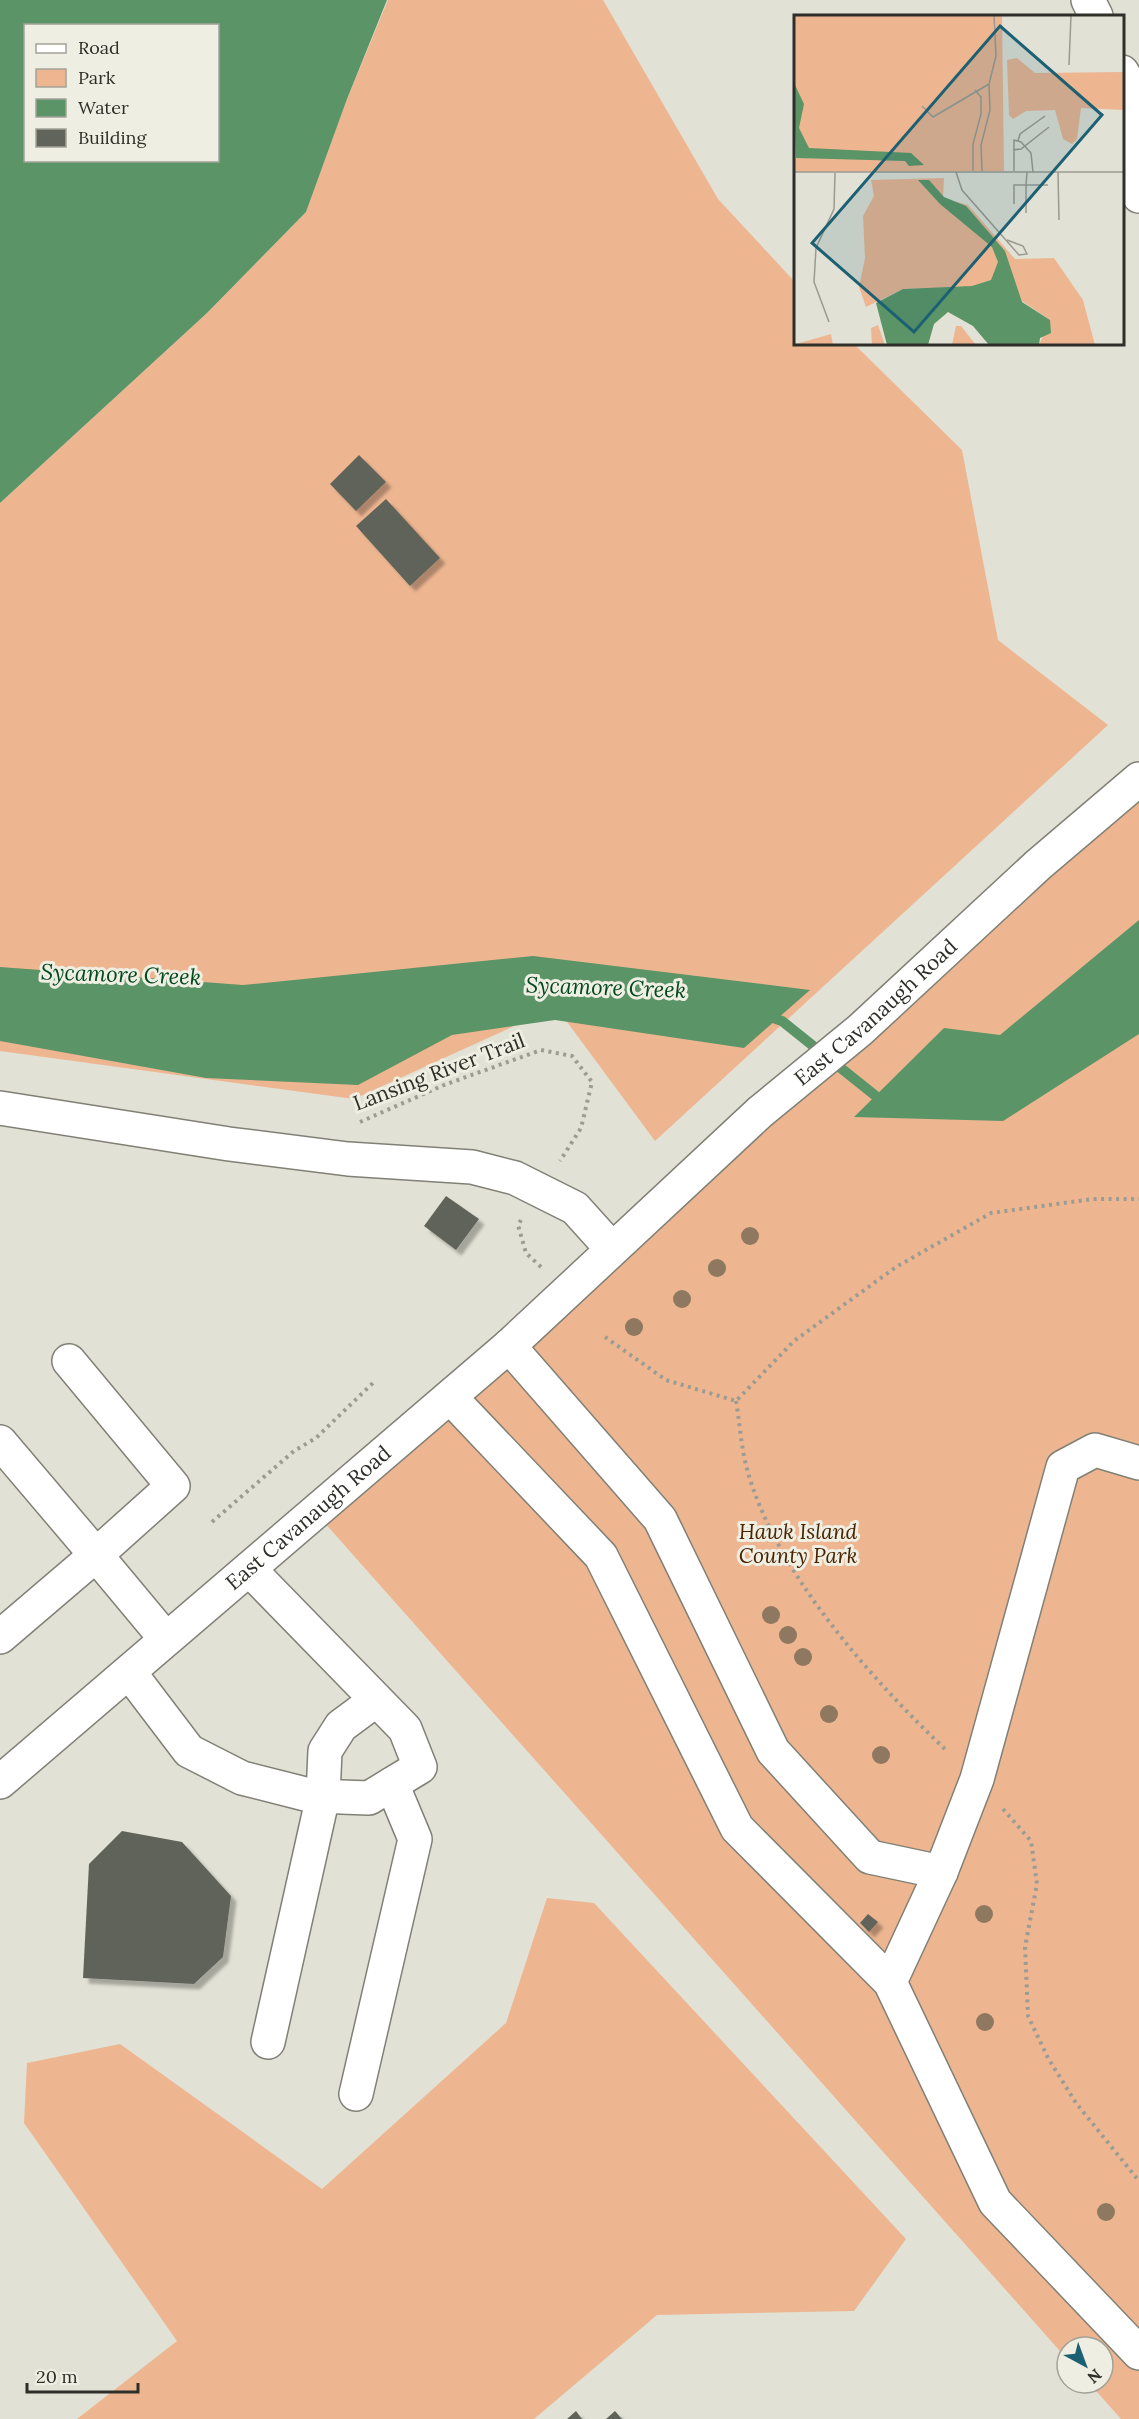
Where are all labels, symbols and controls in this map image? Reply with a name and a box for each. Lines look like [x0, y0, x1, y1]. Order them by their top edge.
inset map [794, 15, 1124, 345]
legend [24, 24, 219, 162]
text: Road [78, 36, 120, 59]
text: Park [78, 66, 116, 89]
text: Water [78, 96, 129, 119]
text: Building [78, 126, 148, 149]
street label: East Cavanaugh Road [788, 933, 963, 1091]
water label: Sycamore Creek [40, 957, 202, 991]
water label: Sycamore Creek [525, 970, 687, 1004]
street label: Lansing River Trail [349, 1026, 529, 1117]
street label: East Cavanaugh Road [220, 1439, 396, 1596]
park label: Hawk Island County Park [739, 1518, 858, 1569]
north arrow [1055, 2335, 1115, 2395]
scale bar [27, 2356, 138, 2394]
text: 20 m [36, 2365, 78, 2388]
text: N [1084, 2365, 1106, 2388]

